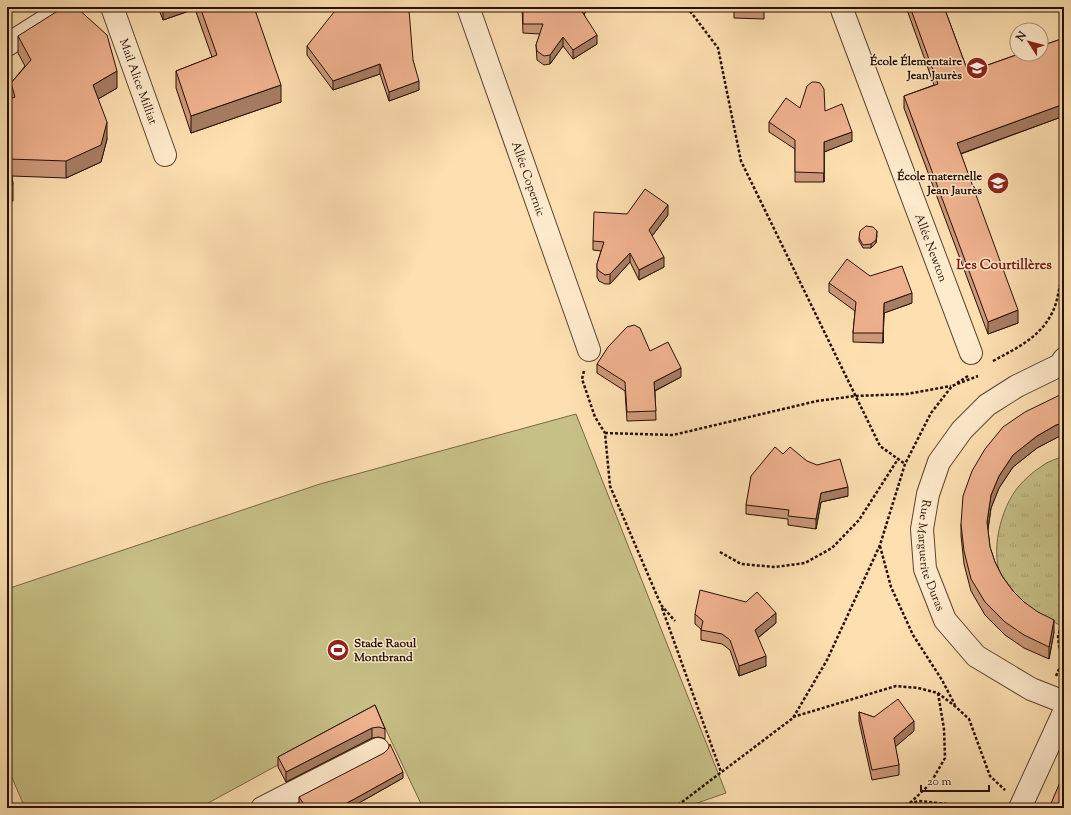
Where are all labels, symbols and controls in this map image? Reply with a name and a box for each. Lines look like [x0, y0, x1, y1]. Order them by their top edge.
north arrow [1009, 22, 1049, 62]
text: N [1012, 28, 1031, 46]
street label: Mail Alice Milliat [114, 36, 161, 127]
place label: École Élementaire Jean Jaurès [869, 53, 962, 85]
school or university icon: École Élementaire Jean Jaurès [964, 55, 990, 81]
street label: Allée Copernic [506, 139, 549, 220]
place label: École maternelle Jean Jaurès [896, 168, 982, 200]
school or university icon: École maternelle Jean Jaurès [985, 170, 1011, 196]
street label: Allée Newton [909, 211, 951, 285]
district label: Les Courtillères [956, 256, 1052, 276]
street label: Rue Marguerite Duras [911, 498, 949, 614]
place label: Stade Raoul Montbrand [353, 635, 417, 667]
sports icon: Stade Raoul Montbrand [325, 637, 351, 663]
scale bar [921, 767, 989, 793]
text: 20 m [927, 773, 952, 791]

